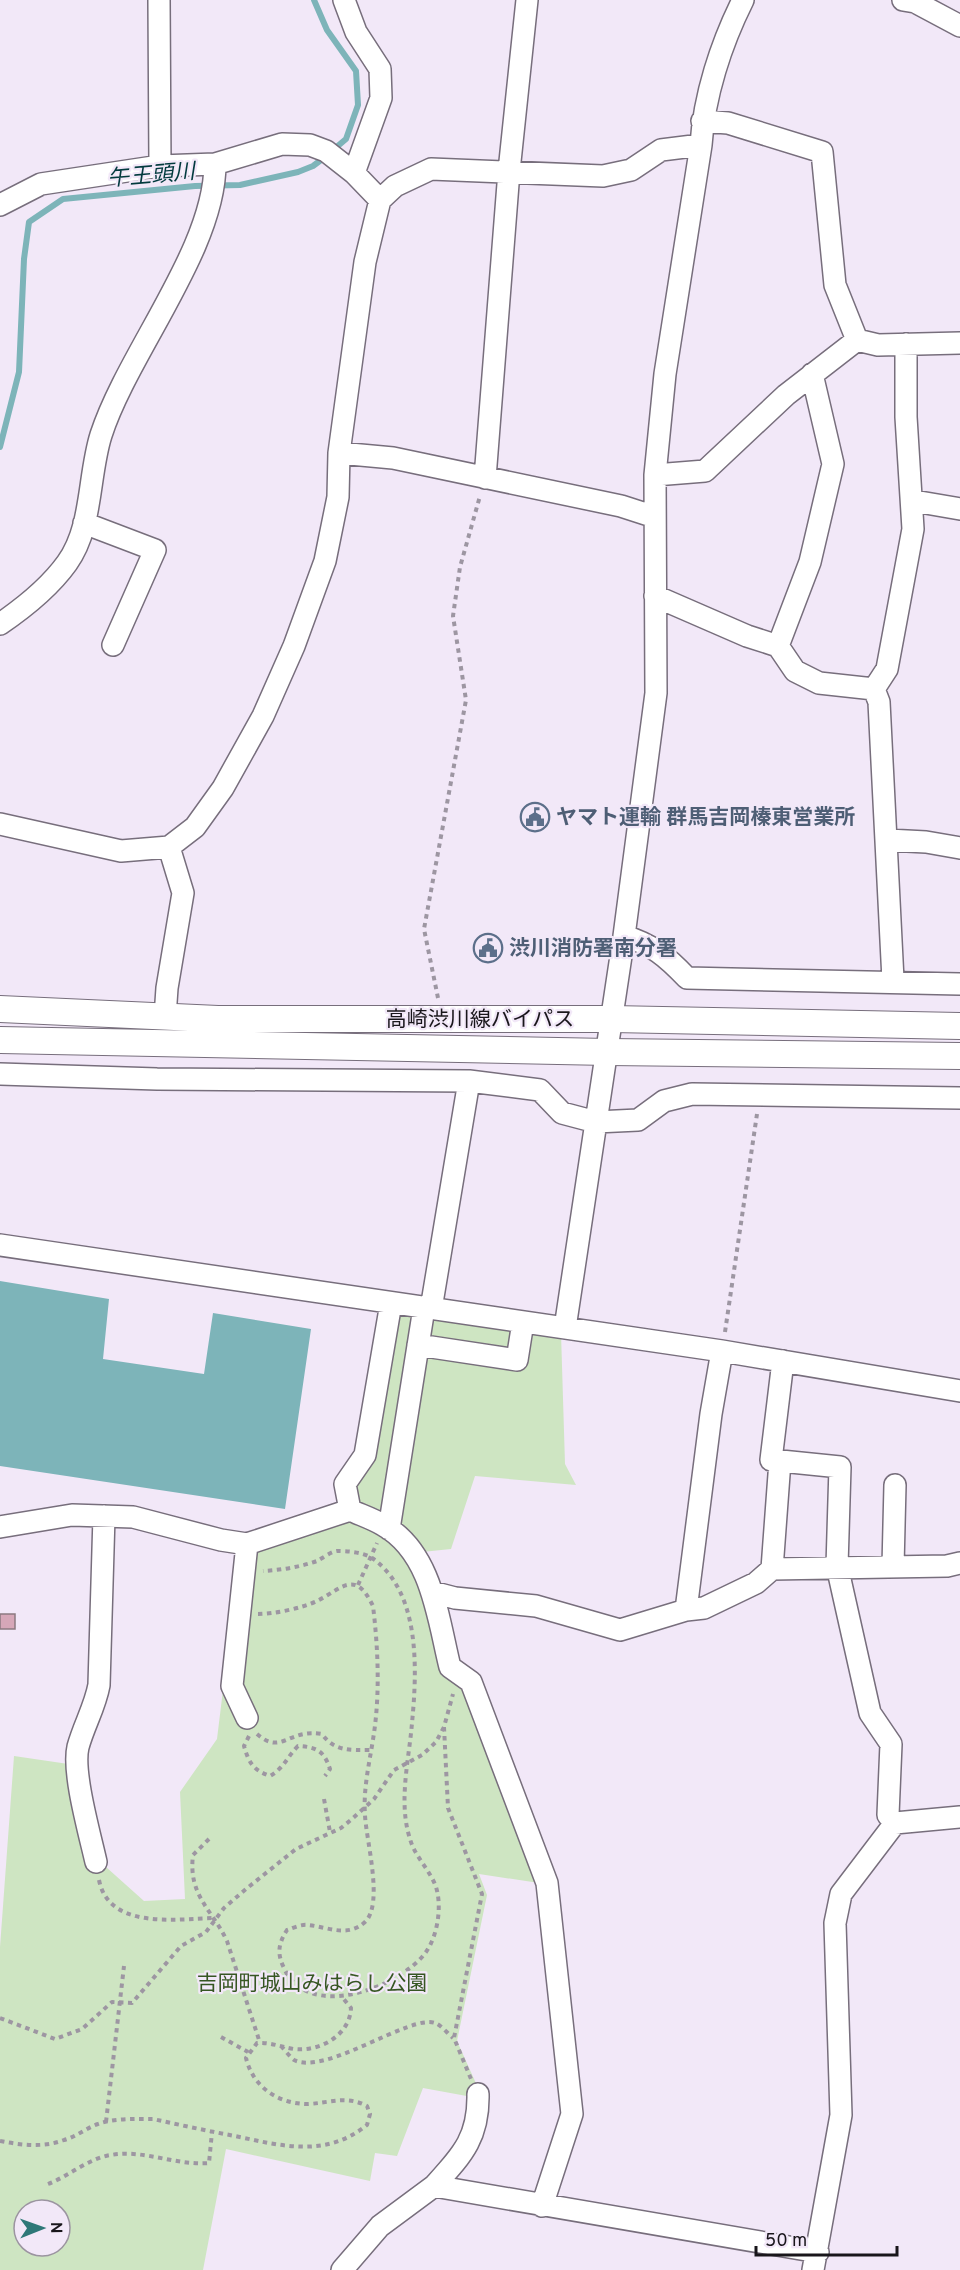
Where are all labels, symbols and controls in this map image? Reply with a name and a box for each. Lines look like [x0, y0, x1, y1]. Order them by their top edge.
water label: 午王頭川 [106, 159, 198, 194]
public building icon: ヤマト運輸 群馬吉岡榛東営業所 [519, 801, 551, 833]
place label: ヤマト運輸 群馬吉岡榛東営業所 [556, 805, 855, 832]
public building icon: 渋川消防署南分署 [472, 932, 504, 964]
place label: 渋川消防署南分署 [509, 936, 677, 963]
street label: 高崎渋川線バイパス [386, 1007, 574, 1034]
park label: 吉岡町城山みはらし公園 [197, 1971, 428, 1998]
north arrow [12, 2198, 72, 2258]
scale bar [756, 2219, 897, 2257]
text: N [45, 2222, 65, 2234]
text: 50 m [765, 2230, 807, 2253]

